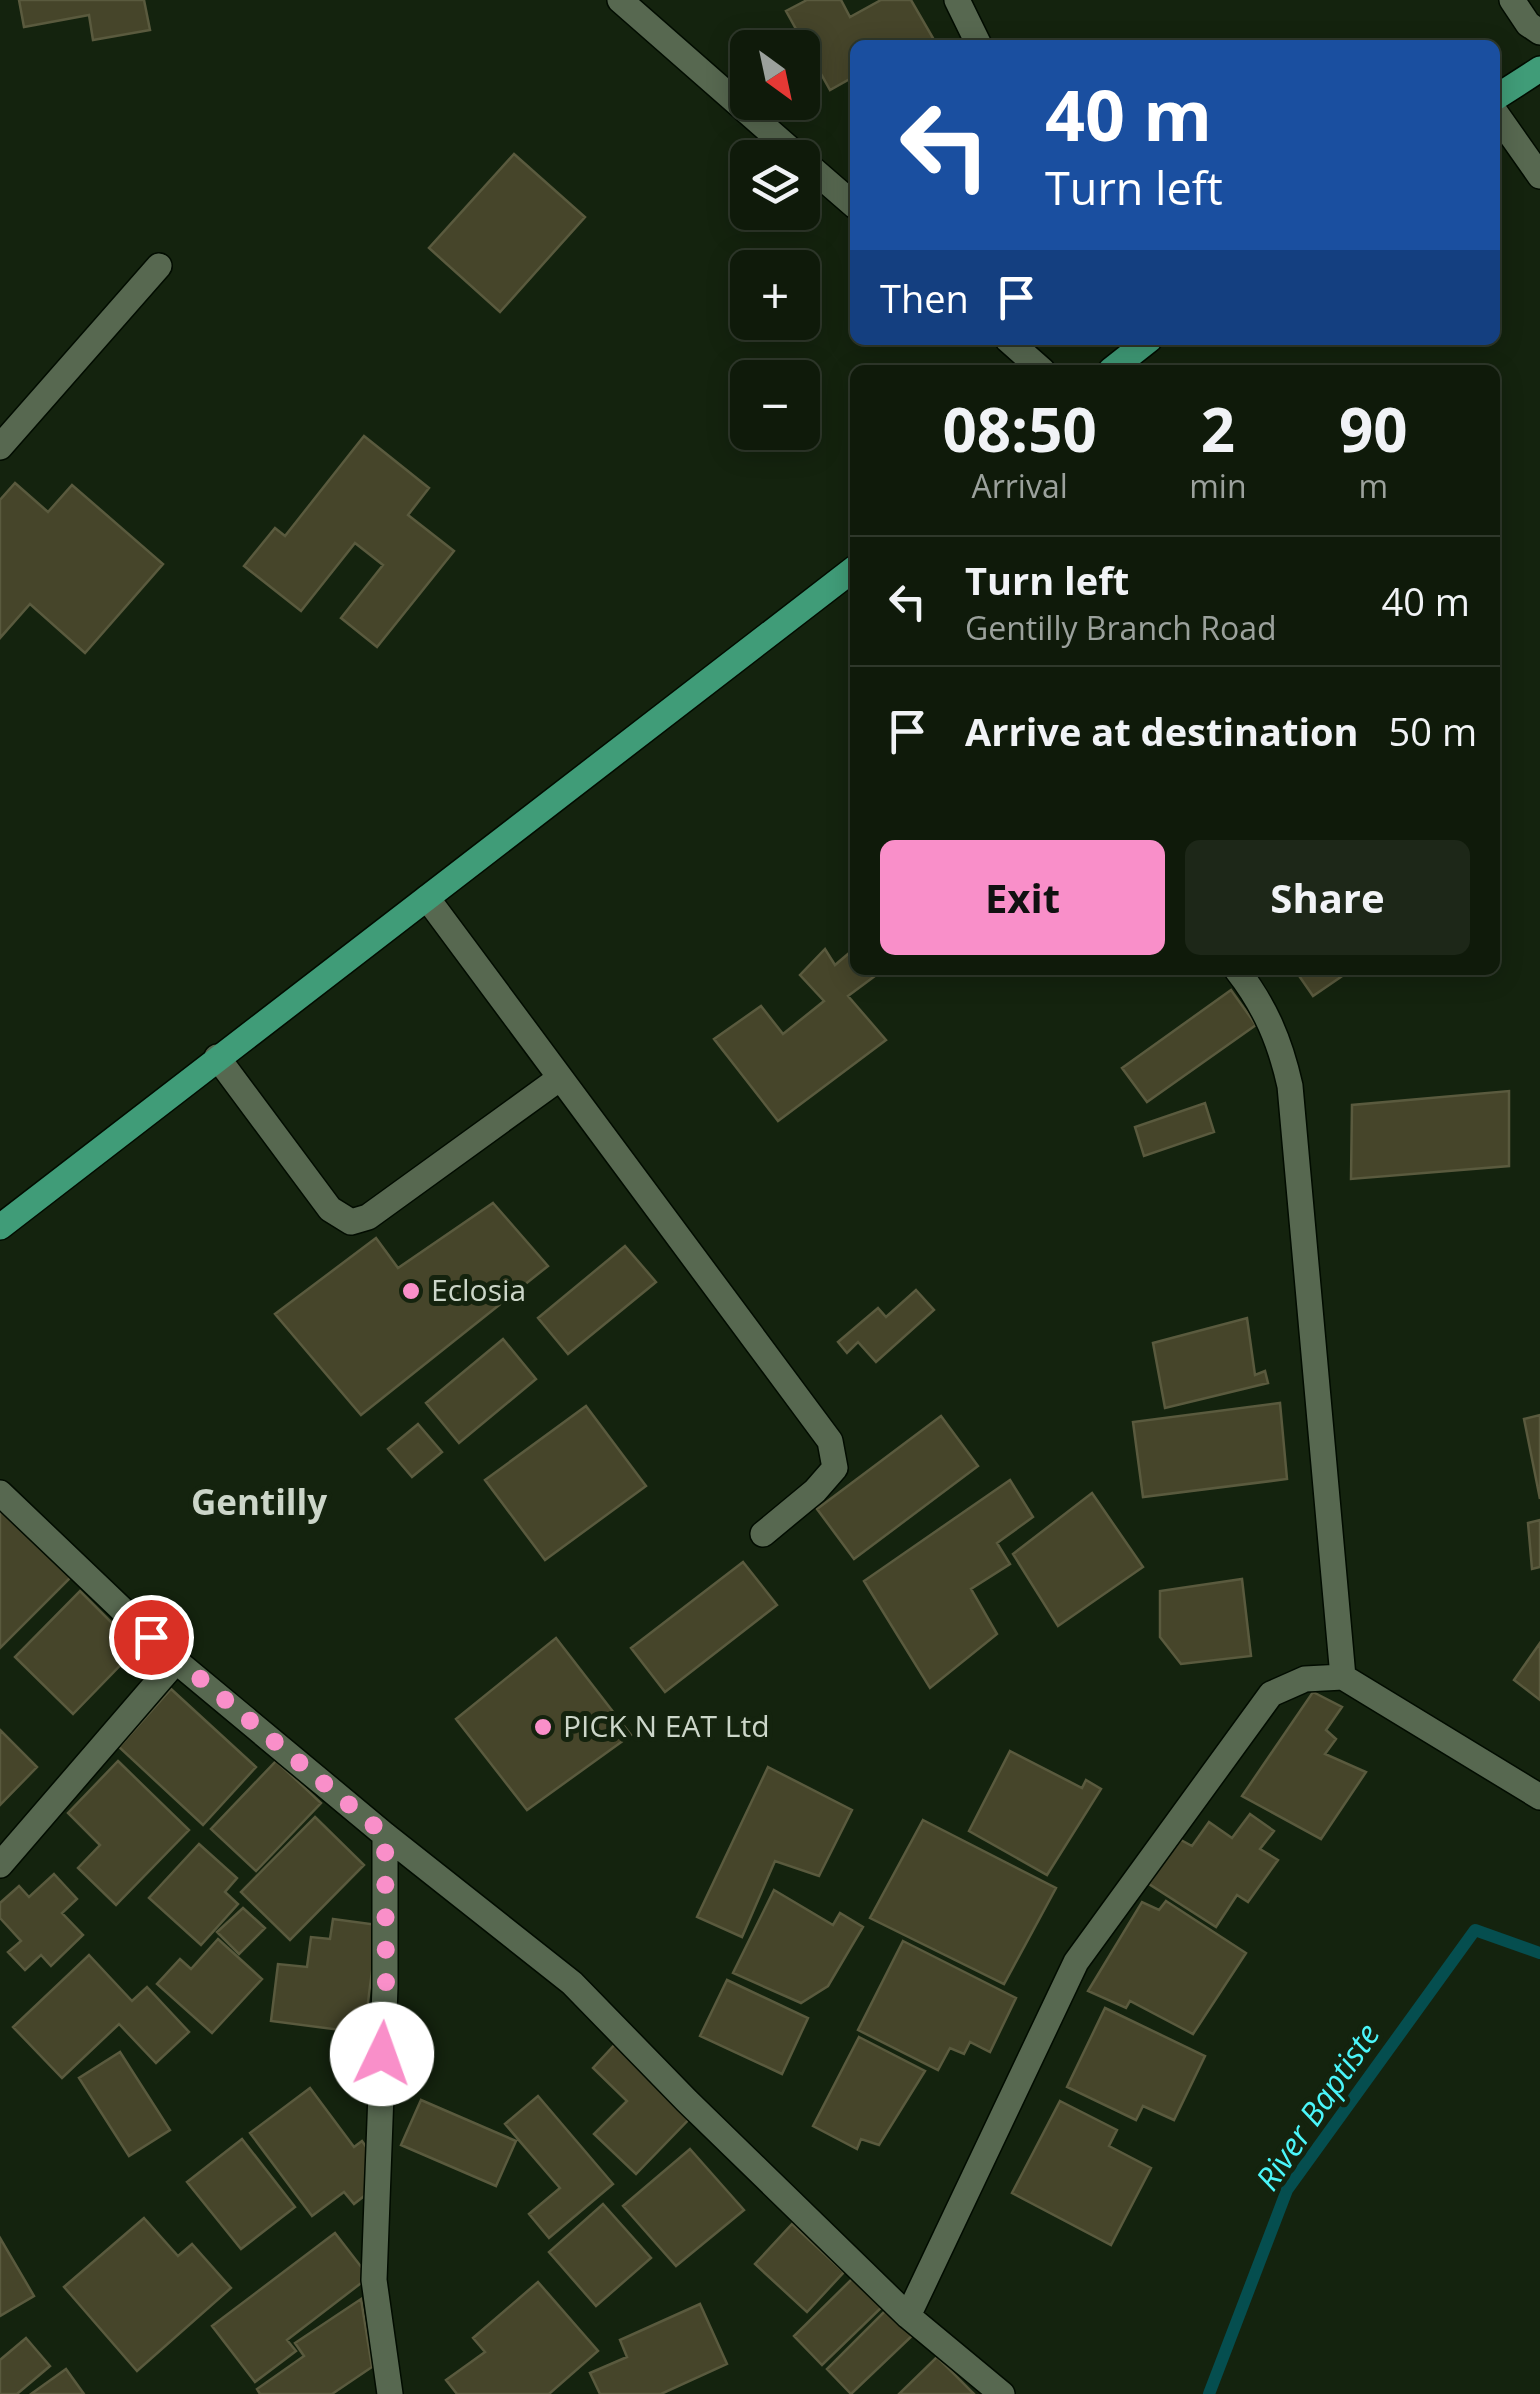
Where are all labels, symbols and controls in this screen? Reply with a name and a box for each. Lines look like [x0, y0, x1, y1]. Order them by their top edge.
north arrow [730, 30, 820, 120]
map controls [730, 30, 820, 450]
text: 40 m [1045, 66, 1212, 162]
icon: left [880, 80, 1010, 210]
button: layers [730, 140, 820, 230]
text: Turn left [1045, 157, 1223, 218]
button: + [730, 250, 820, 340]
icon: arrive [989, 270, 1044, 325]
text: Then [880, 272, 969, 324]
button: − [730, 360, 820, 450]
text: 08:50 [942, 388, 1097, 470]
text: 2 [1201, 388, 1235, 470]
text: 90 [1339, 388, 1408, 470]
text: Arrival [971, 464, 1068, 507]
text: min [1189, 464, 1247, 507]
text: m [1358, 464, 1388, 507]
text: Turn left [965, 554, 1129, 606]
icon: left [880, 574, 935, 629]
text: 40 m [1381, 575, 1470, 627]
text: Gentilly Branch Road [965, 606, 1277, 649]
icon: arrive [880, 704, 935, 759]
text: Arrive at destination [965, 705, 1359, 757]
text: 50 m [1389, 705, 1477, 757]
button: Exit [880, 840, 1165, 955]
button: Share [1185, 840, 1470, 955]
place label: Eclosia [431, 1269, 526, 1310]
marker: Eclosia [400, 1280, 422, 1302]
district label: Gentilly [191, 1478, 327, 1525]
pin [109, 1595, 194, 1680]
icon: arrive [124, 1610, 179, 1665]
place label: PICK N EAT Ltd [563, 1705, 770, 1746]
marker: PICK N EAT Ltd [532, 1716, 554, 1738]
position arrow [330, 2002, 434, 2106]
water label: River Baptiste [1245, 2014, 1388, 2198]

